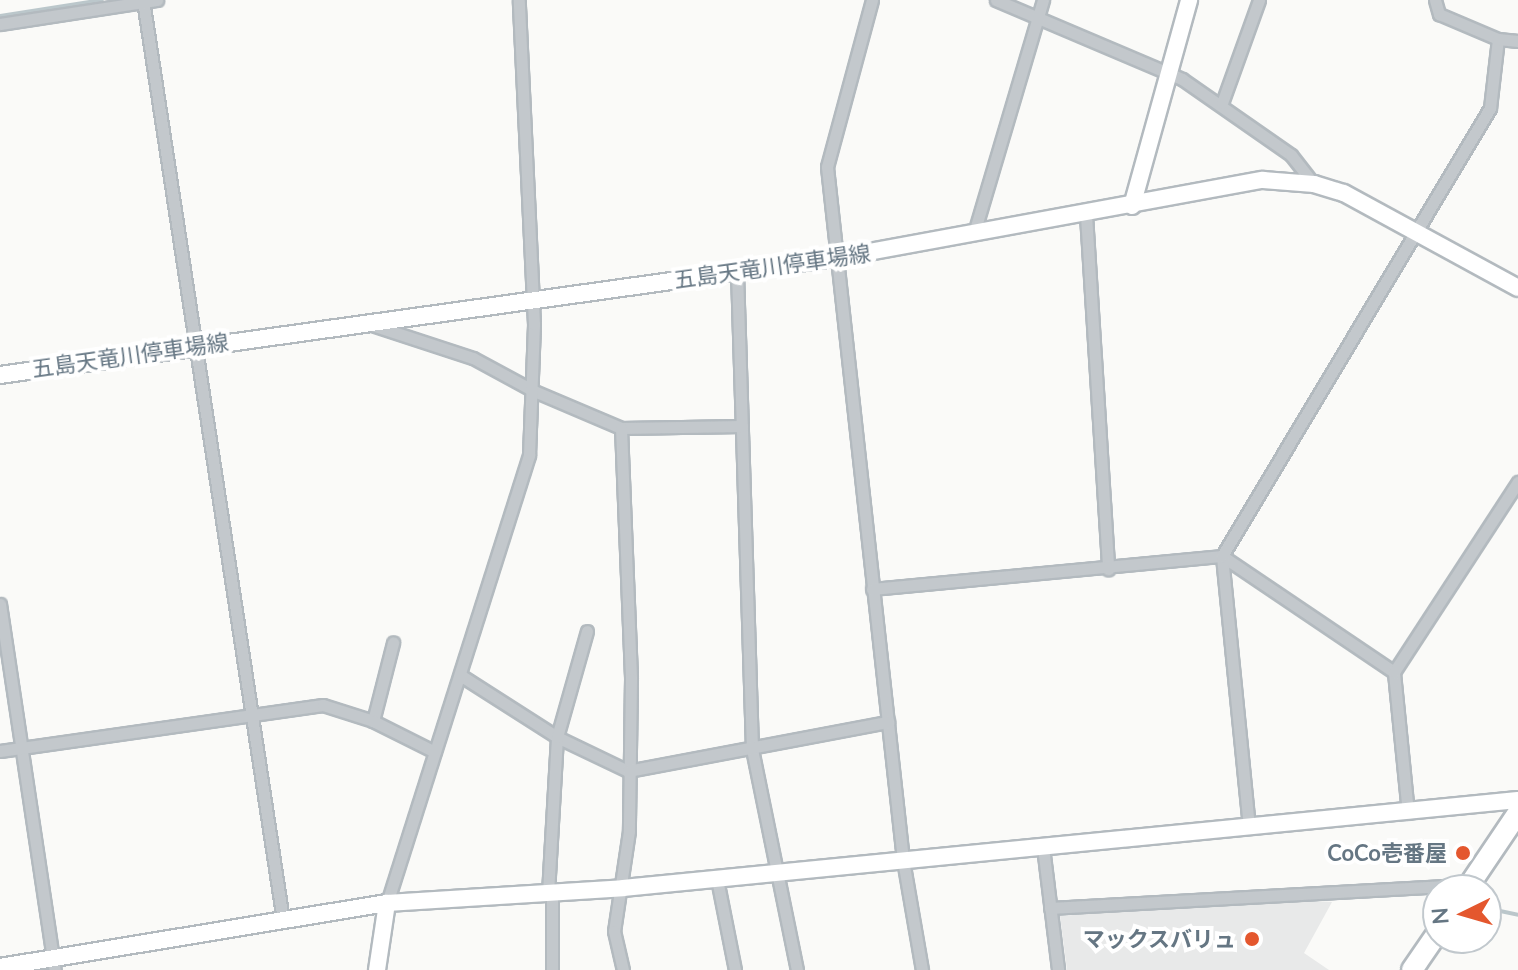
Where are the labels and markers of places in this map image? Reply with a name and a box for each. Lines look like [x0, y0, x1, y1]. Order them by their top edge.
place label: CoCo壱番屋 [1327, 840, 1447, 866]
marker: CoCo壱番屋 [1454, 844, 1472, 862]
place label: マックスバリュ [1082, 926, 1236, 952]
marker: マックスバリュ [1243, 930, 1261, 948]

